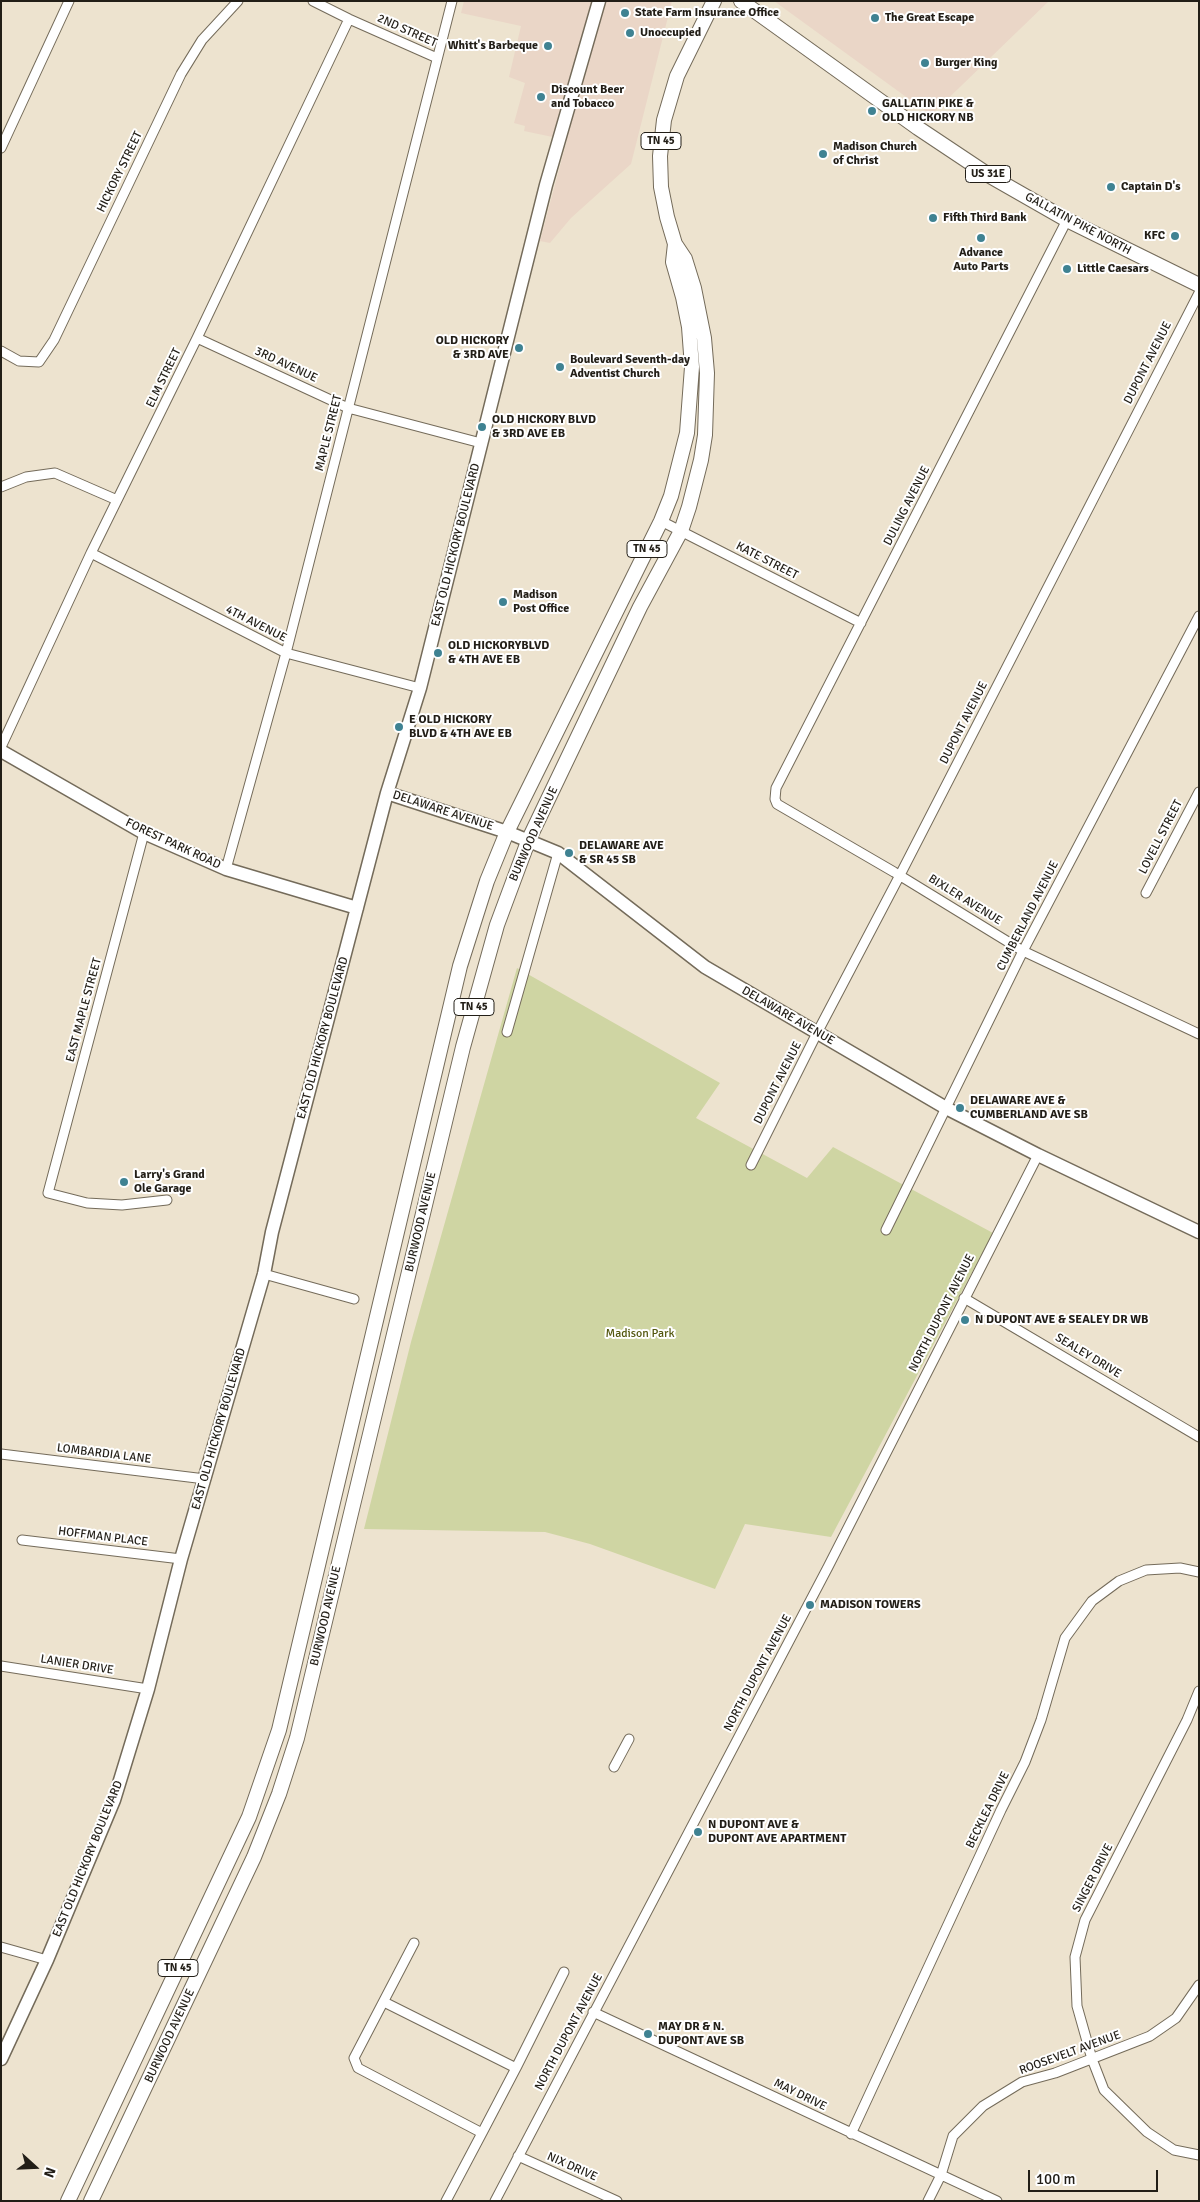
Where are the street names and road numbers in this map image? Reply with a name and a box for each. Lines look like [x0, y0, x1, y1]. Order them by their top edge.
street label: 2ND STREET [375, 11, 439, 51]
street label: HICKORY STREET [94, 129, 146, 215]
road number: TN 45 [641, 132, 681, 150]
road number: US 31E [966, 165, 1010, 182]
street label: GALLATIN PIKE NORTH [1022, 190, 1134, 258]
street label: DUPONT AVENUE [1121, 319, 1175, 407]
street label: 3RD AVENUE [252, 344, 320, 386]
street label: ELM STREET [143, 346, 185, 410]
street label: MAPLE STREET [313, 393, 345, 473]
street label: EAST OLD HICKORY BOULEVARD [429, 462, 483, 628]
street label: DULING AVENUE [881, 464, 933, 548]
street label: KATE STREET [733, 539, 801, 583]
road number: TN 45 [627, 540, 667, 558]
street label: 4TH AVENUE [223, 602, 289, 646]
street label: DUPONT AVENUE [937, 679, 991, 767]
street label: BURWOOD AVENUE [507, 784, 561, 884]
street label: DELAWARE AVENUE [391, 788, 495, 834]
street label: LOVELL STREET [1136, 798, 1186, 876]
street label: FOREST PARK ROAD [123, 816, 223, 872]
street label: CUMBERLAND AVENUE [994, 859, 1062, 973]
street label: BIXLER AVENUE [926, 872, 1004, 928]
street label: EAST OLD HICKORY BOULEVARD [294, 955, 352, 1121]
street label: EAST MAPLE STREET [63, 956, 105, 1064]
street label: DELAWARE AVENUE [739, 984, 837, 1048]
road number: TN 45 [454, 999, 494, 1016]
street label: DUPONT AVENUE [751, 1039, 805, 1127]
street label: BURWOOD AVENUE [403, 1171, 439, 1273]
street label: NORTH DUPONT AVENUE [906, 1252, 978, 1374]
street label: SEALEY DRIVE [1052, 1331, 1124, 1381]
street label: EAST OLD HICKORY BOULEVARD [189, 1347, 249, 1511]
street label: LOMBARDIA LANE [56, 1441, 152, 1467]
street label: HOFFMAN PLACE [57, 1524, 149, 1550]
street label: BURWOOD AVENUE [308, 1565, 344, 1667]
street label: NORTH DUPONT AVENUE [721, 1612, 795, 1734]
street label: LANIER DRIVE [39, 1652, 115, 1678]
street label: BECKLEA DRIVE [963, 1769, 1013, 1851]
street label: EAST OLD HICKORY BOULEVARD [50, 1779, 126, 1939]
street label: SINGER DRIVE [1070, 1841, 1116, 1915]
road number: TN 45 [158, 1960, 198, 1976]
street label: NORTH DUPONT AVENUE [532, 1971, 606, 2093]
street label: BURWOOD AVENUE [142, 1987, 198, 2085]
street label: ROOSEVELT AVENUE [1017, 2028, 1123, 2078]
street label: MAY DRIVE [771, 2076, 829, 2114]
street label: NIX DRIVE [545, 2150, 599, 2184]

